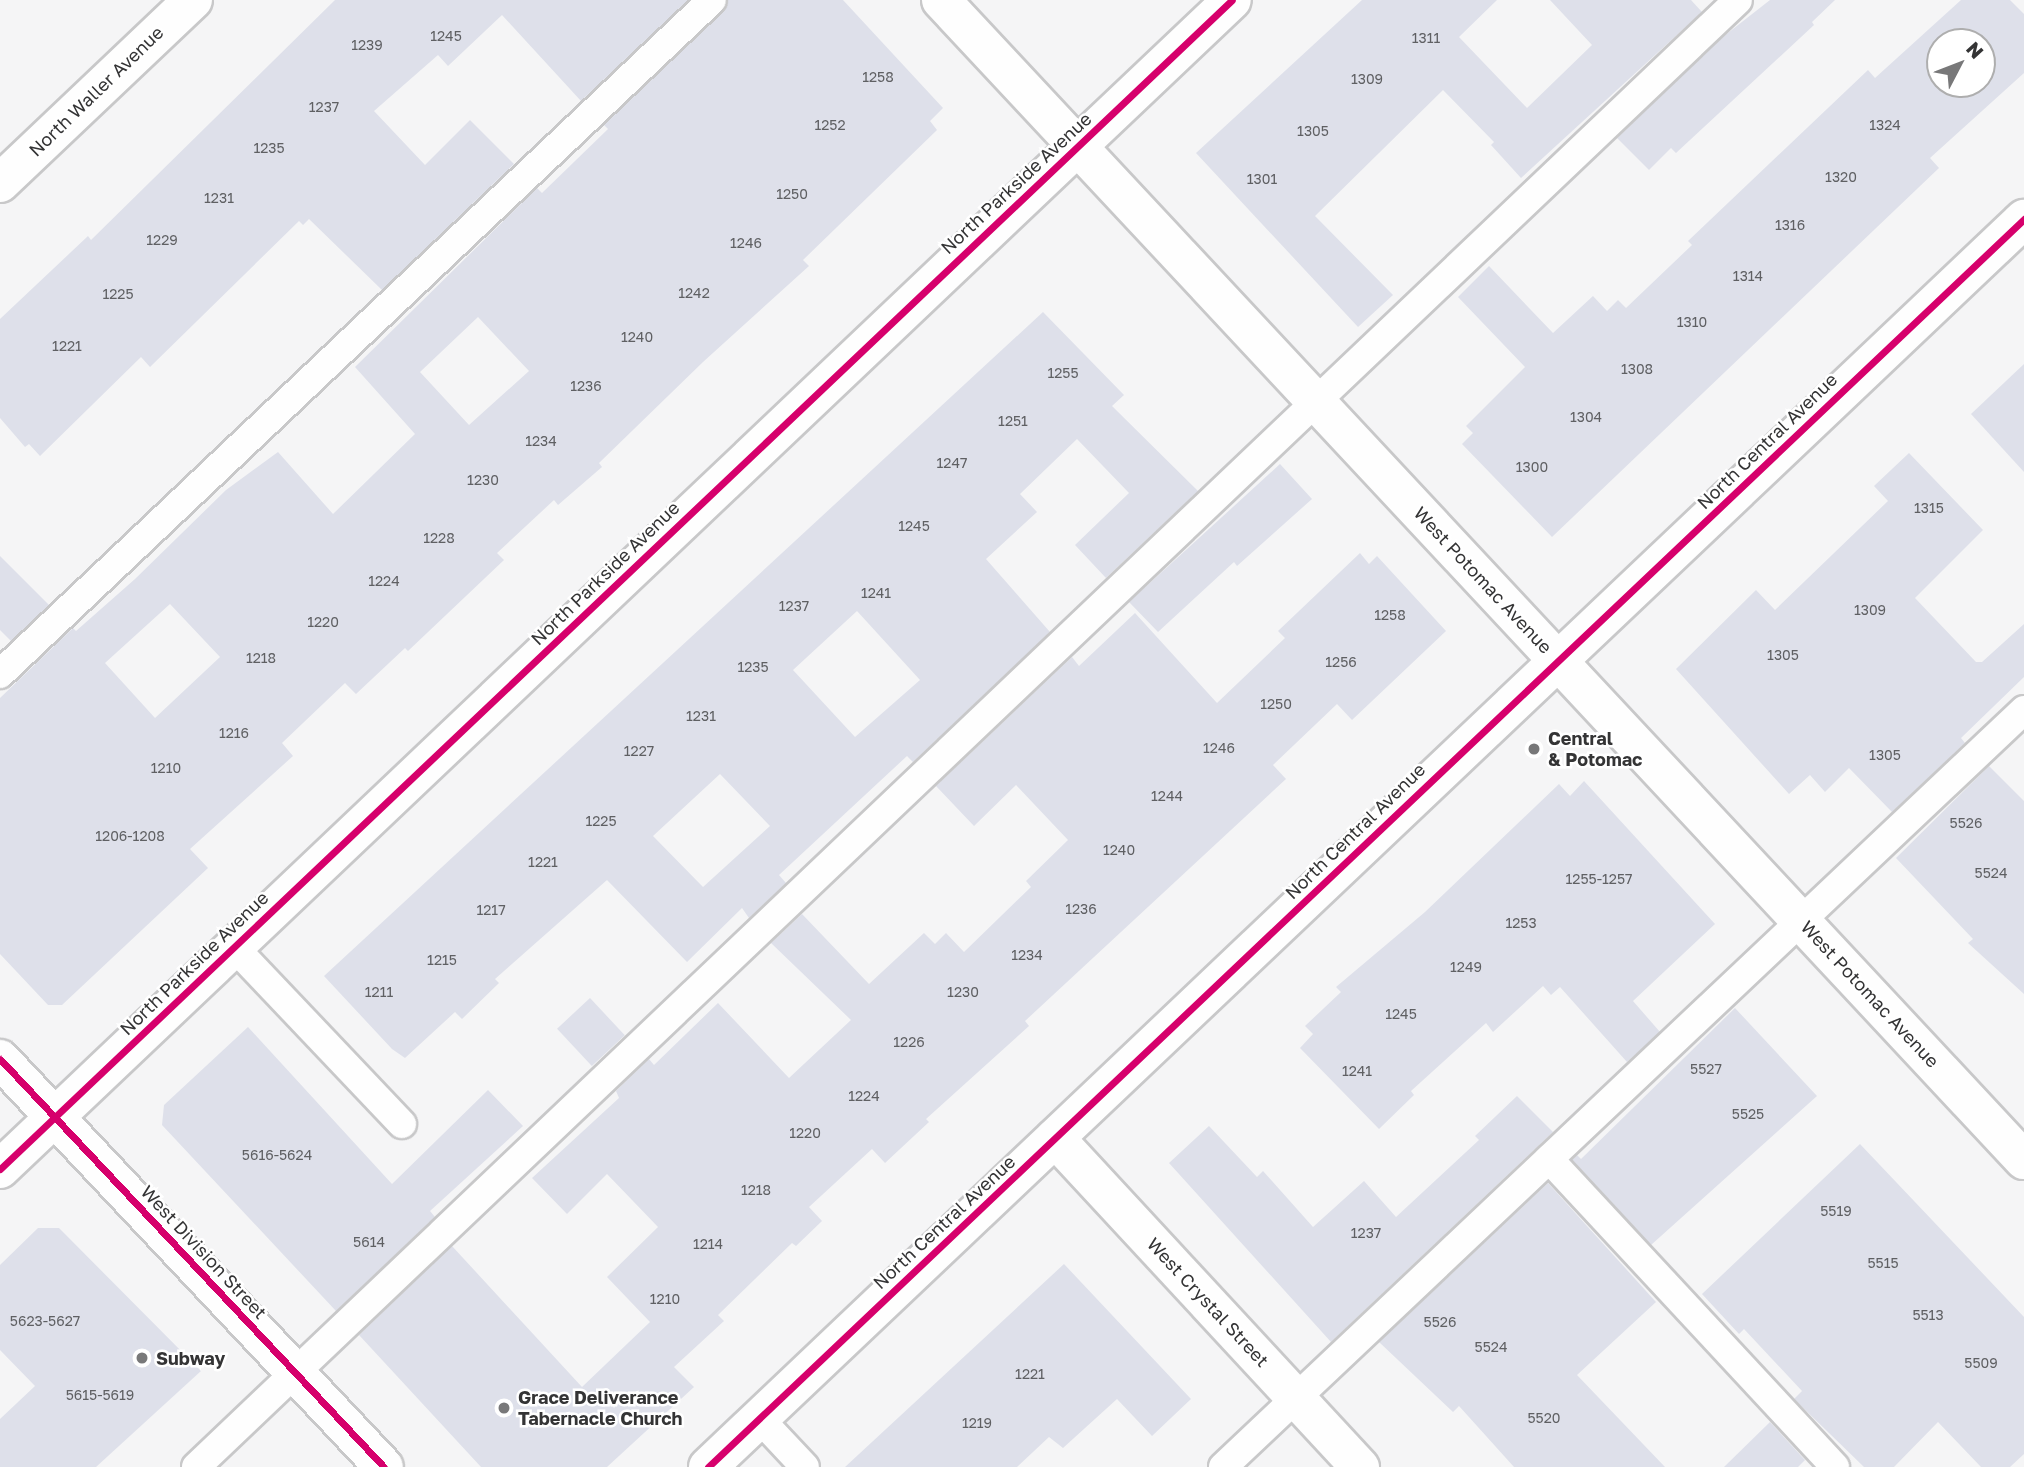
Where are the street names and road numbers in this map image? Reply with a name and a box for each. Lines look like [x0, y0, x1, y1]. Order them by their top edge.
street label: North Waller Avenue [24, 21, 168, 161]
street label: North Parkside Avenue [936, 108, 1096, 258]
street label: North Central Avenue [1693, 369, 1841, 513]
street label: North Parkside Avenue [526, 497, 684, 649]
street label: West Potomac Avenue [1409, 502, 1557, 658]
street label: North Central Avenue [1281, 759, 1429, 903]
street label: North Parkside Avenue [115, 887, 273, 1039]
street label: West Potomac Avenue [1796, 916, 1944, 1072]
street label: North Central Avenue [869, 1151, 1019, 1293]
street label: West Division Street [137, 1181, 271, 1323]
street label: West Crystal Street [1143, 1233, 1273, 1371]

